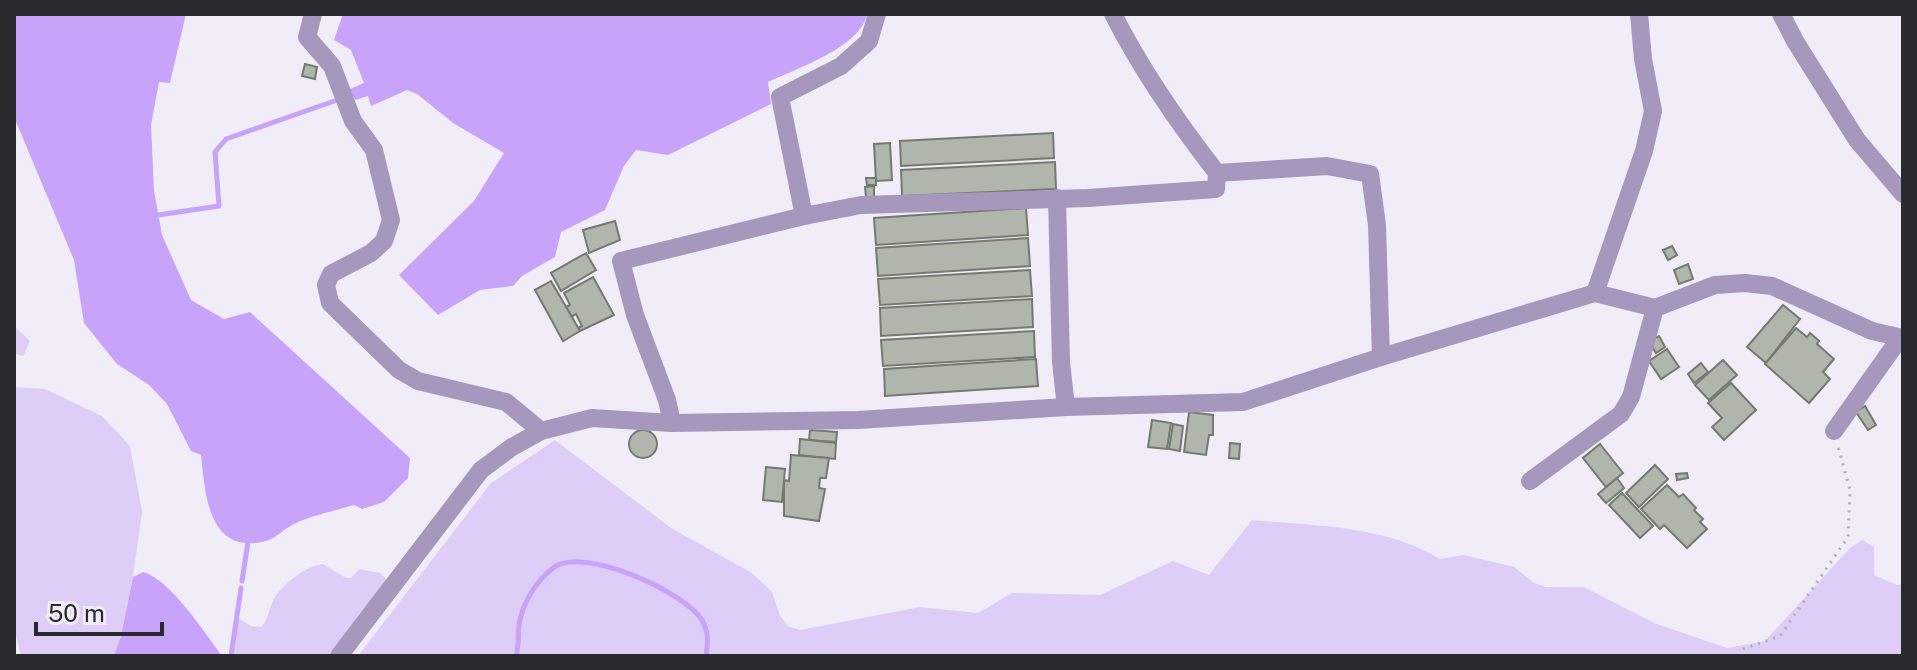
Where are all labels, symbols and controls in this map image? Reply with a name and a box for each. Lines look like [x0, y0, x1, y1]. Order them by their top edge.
scale bar [36, 586, 162, 636]
text: 50 m [48, 599, 105, 627]

